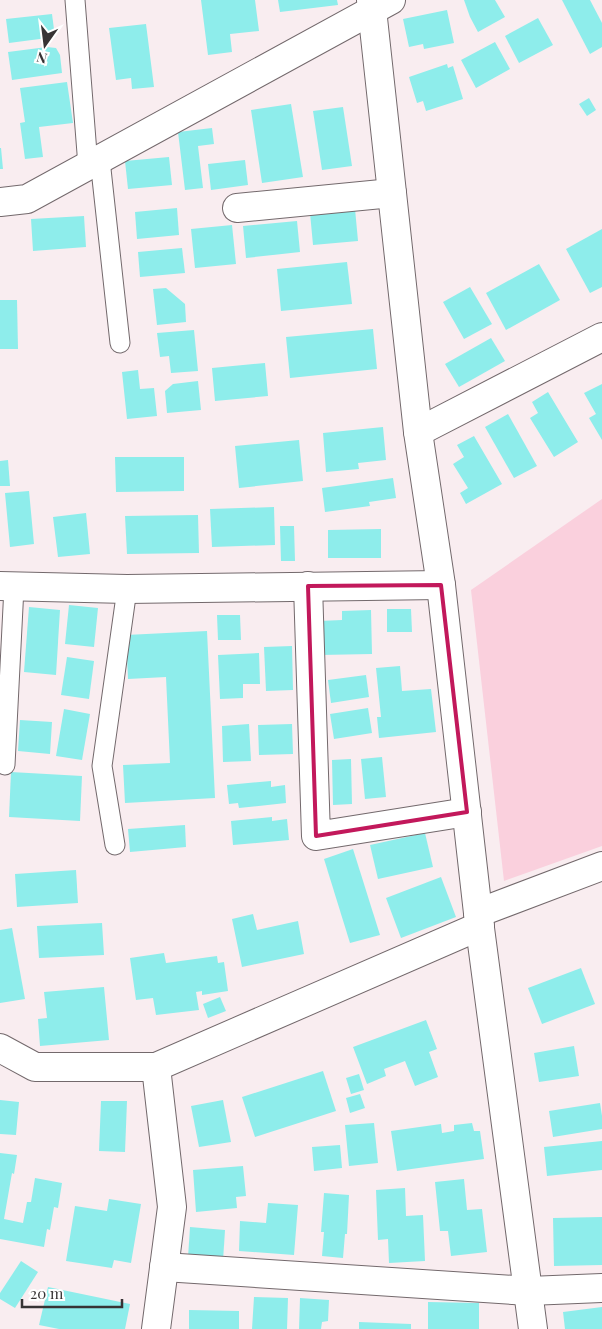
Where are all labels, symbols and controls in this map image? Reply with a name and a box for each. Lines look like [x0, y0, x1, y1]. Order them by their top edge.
north arrow [20, 20, 70, 70]
text: N [35, 48, 49, 69]
scale bar [22, 1276, 122, 1308]
text: 20 m [30, 1283, 64, 1303]

